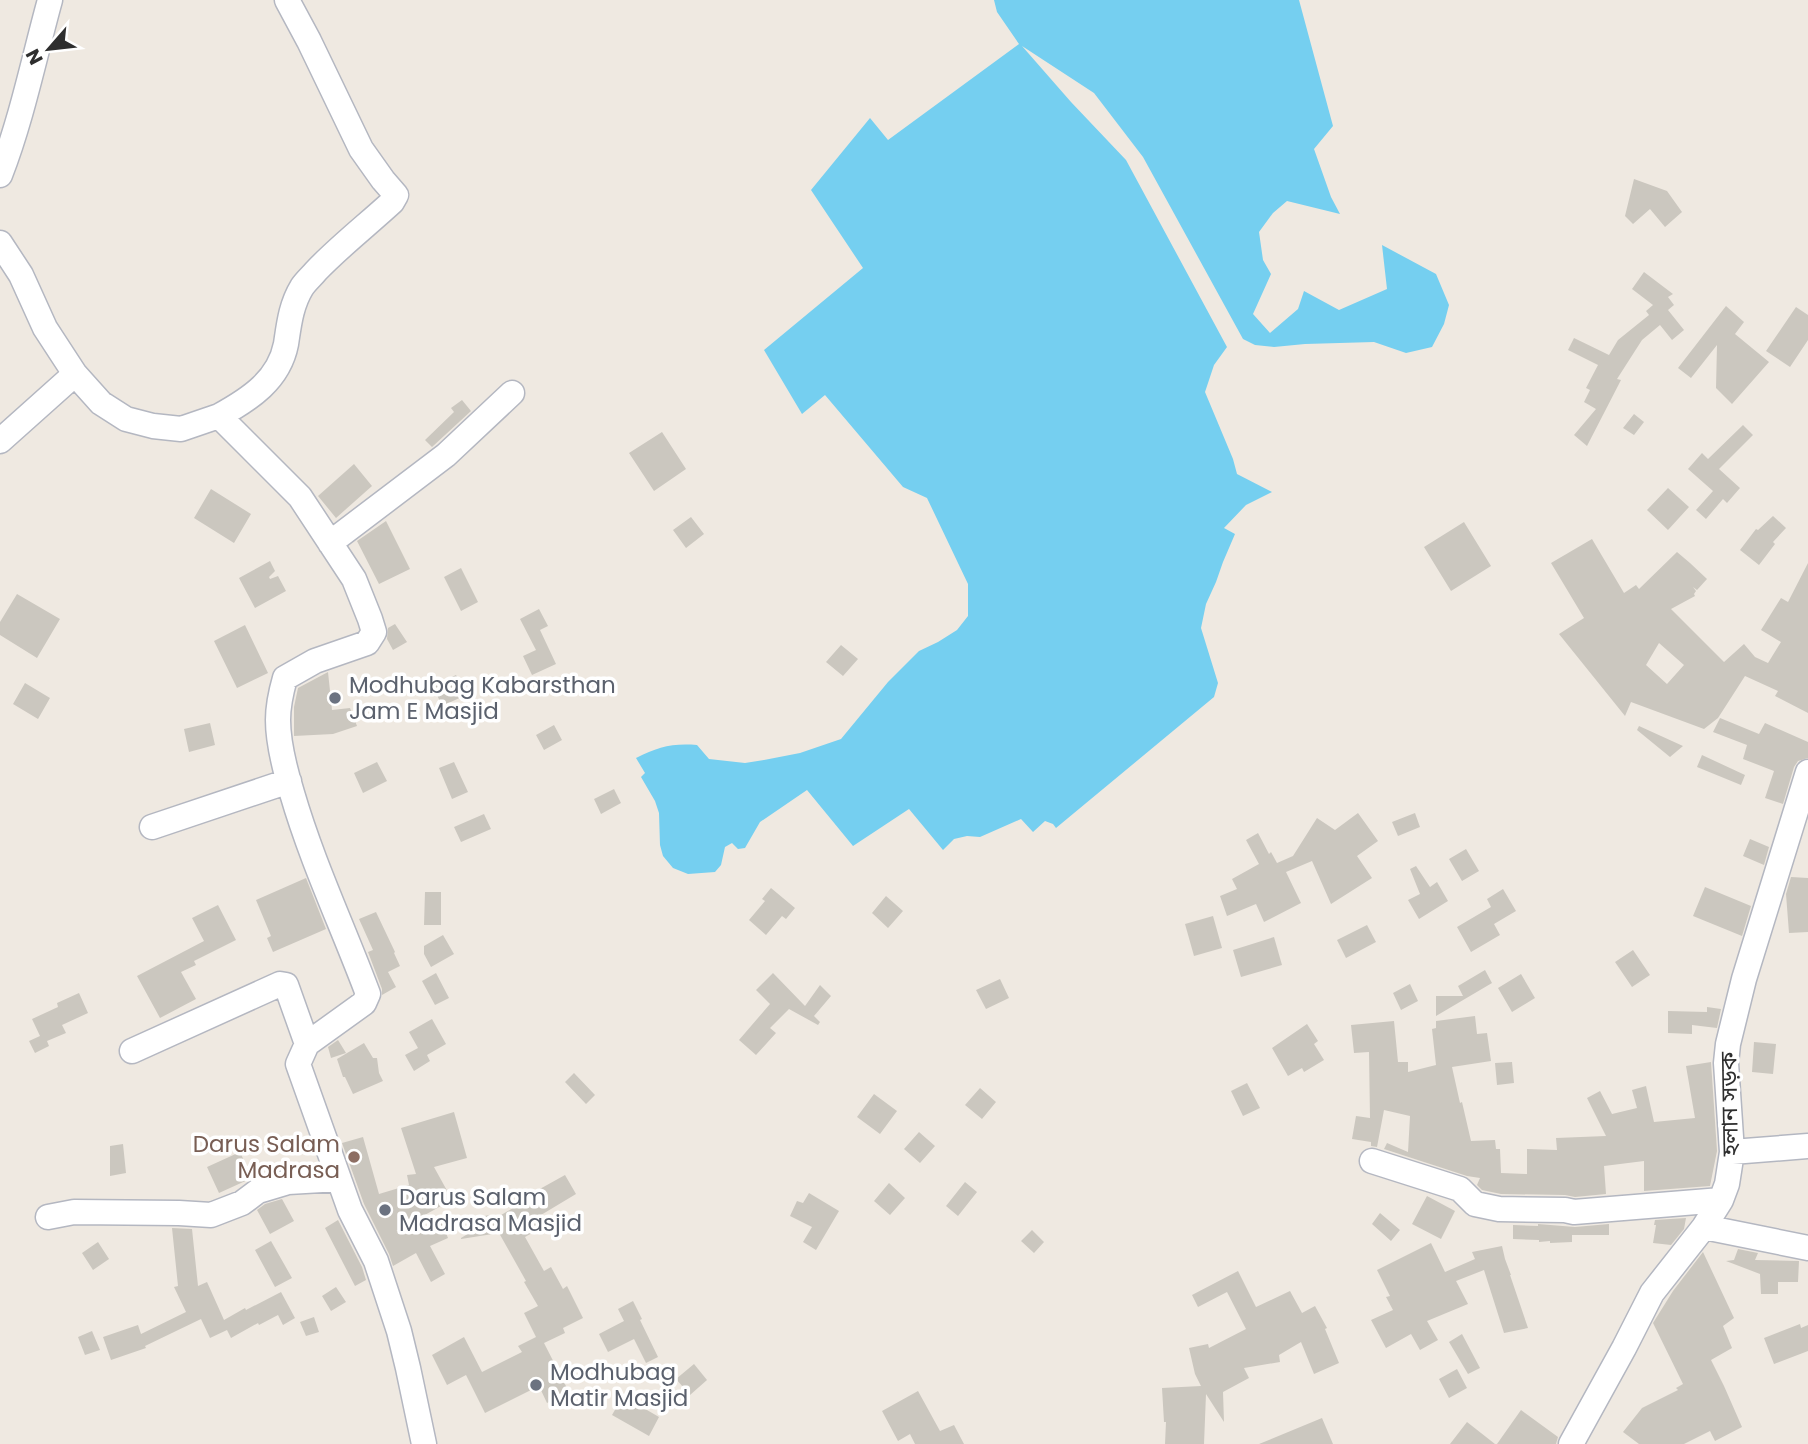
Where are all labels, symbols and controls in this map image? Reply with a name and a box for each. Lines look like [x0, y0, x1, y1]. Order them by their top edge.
north arrow [14, 14, 84, 84]
text: N [19, 44, 50, 69]
place label: Modhubag Kabarsthan Jam E Masjid [349, 669, 616, 727]
marker: Modhubag Kabarsthan Jam E Masjid [327, 690, 343, 706]
street label: হলান সড়ক [1712, 1051, 1746, 1158]
place label: Darus Salam Madrasa [193, 1128, 340, 1186]
marker: Darus Salam Madrasa [346, 1149, 362, 1165]
place label: Darus Salam Madrasa Masjid [399, 1181, 582, 1239]
marker: Darus Salam Madrasa Masjid [377, 1202, 393, 1218]
place label: Modhubag Matir Masjid [550, 1356, 688, 1414]
marker: Modhubag Matir Masjid [528, 1377, 544, 1393]

